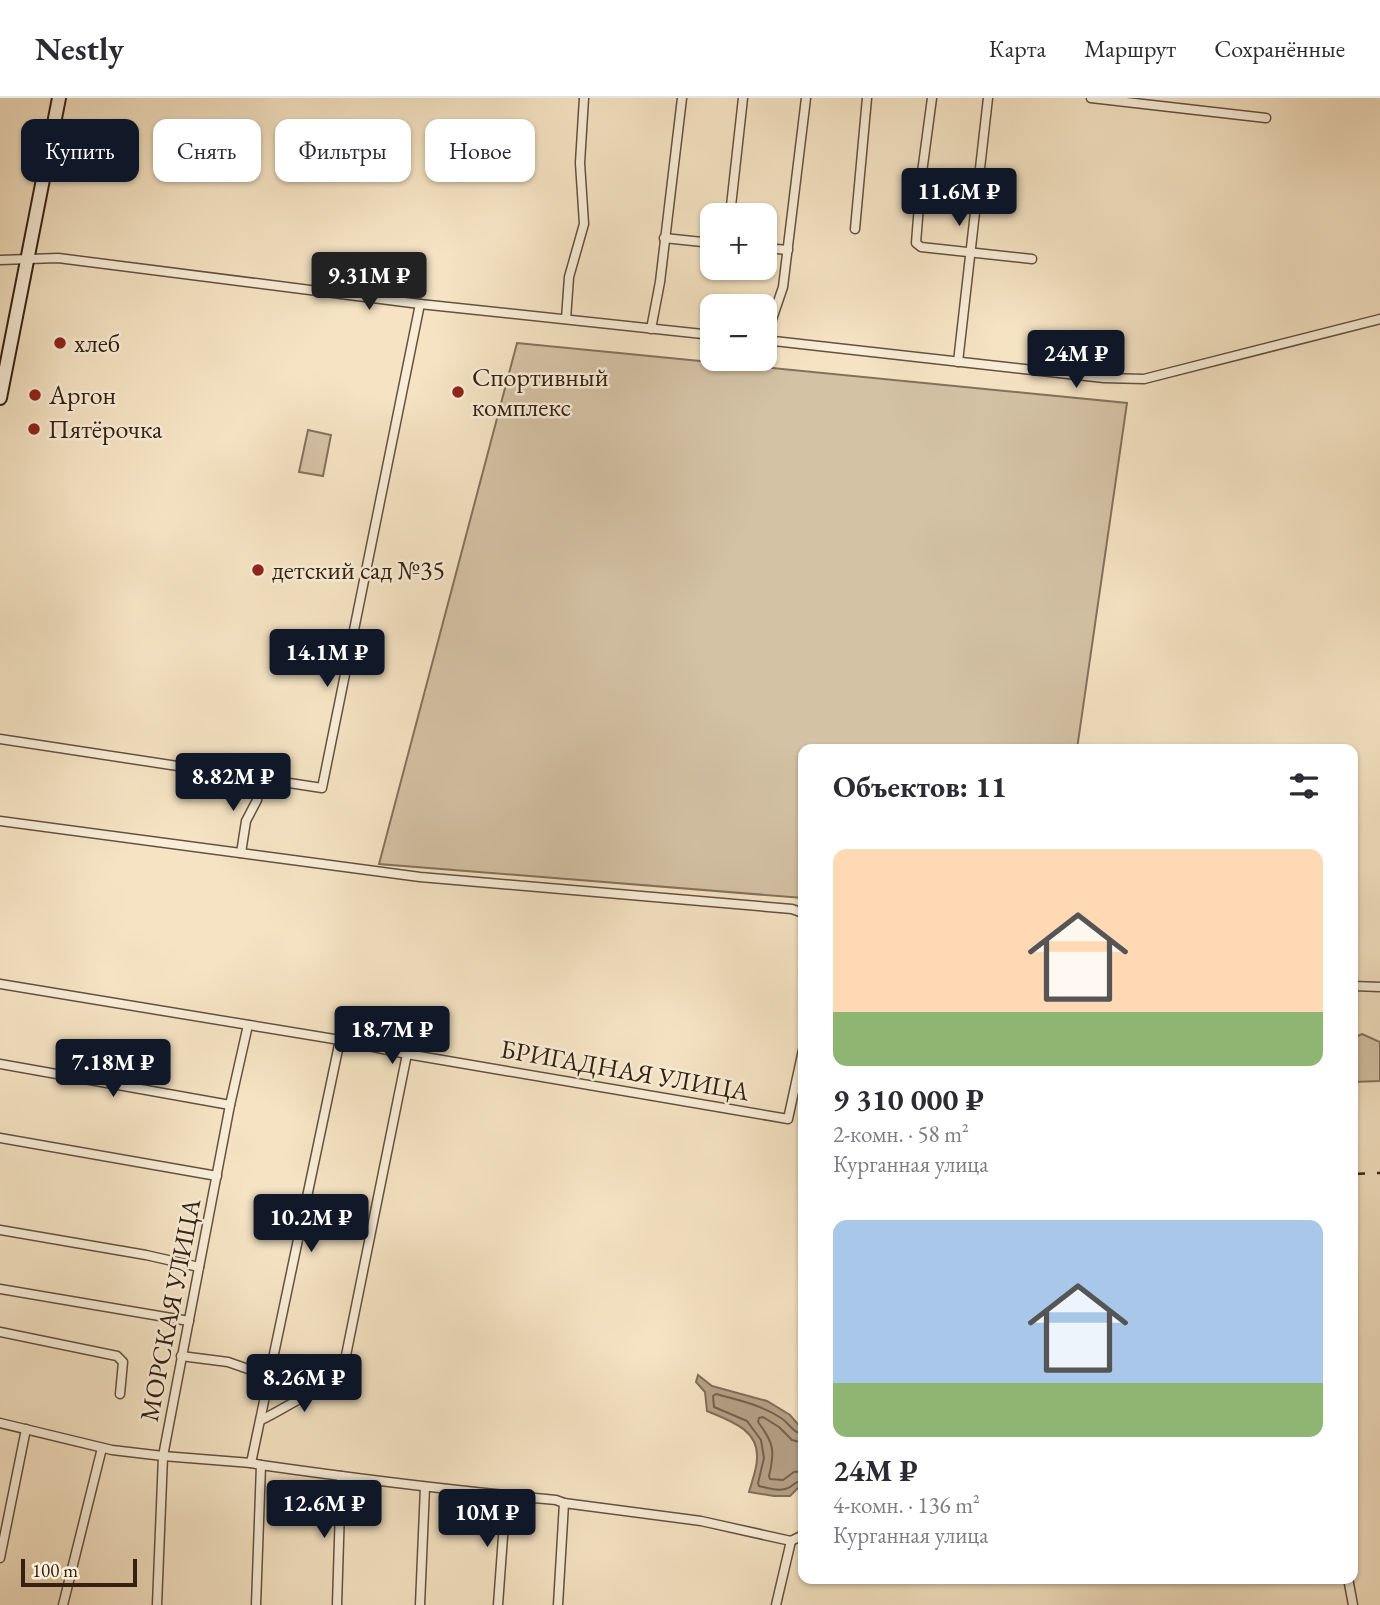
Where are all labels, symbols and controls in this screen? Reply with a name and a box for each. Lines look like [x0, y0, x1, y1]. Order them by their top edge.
text: Nestly [35, 27, 124, 70]
text: Карта [989, 33, 1046, 64]
text: Маршрут [1084, 33, 1176, 64]
text: Сохранённые [1214, 33, 1345, 64]
chip: Купить [21, 119, 139, 182]
chip: Снять [153, 119, 261, 182]
chip: Фильтры [275, 119, 411, 182]
chip: Новое [425, 119, 535, 182]
pin: 11.6M ₽ [894, 169, 1024, 228]
text: 11.6M ₽ [918, 176, 1000, 206]
map controls [700, 203, 777, 371]
button: + [700, 203, 777, 280]
pin: 9.31M ₽ [304, 252, 434, 312]
text: 9.31M ₽ [328, 260, 410, 290]
button: − [700, 294, 777, 371]
place label: хлеб [74, 326, 120, 360]
pin: 24M ₽ [1027, 330, 1125, 390]
marker: хлеб [52, 335, 68, 351]
text: 24M ₽ [1043, 338, 1109, 368]
place label: Спортивный комплекс [472, 360, 609, 424]
place label: Аргон [48, 378, 116, 412]
marker: Спортивный комплекс [450, 384, 466, 400]
marker: Аргон [27, 387, 43, 403]
place label: Пятёрочка [48, 412, 163, 446]
marker: Пятёрочка [26, 421, 42, 437]
place label: детский сад №35 [272, 553, 445, 587]
marker: детский сад №35 [250, 562, 266, 578]
pin: 14.1M ₽ [262, 630, 392, 689]
text: 14.1M ₽ [286, 637, 368, 667]
pin: 8.82M ₽ [168, 754, 298, 813]
text: 8.82M ₽ [192, 761, 274, 791]
text: Объектов: 11 [833, 767, 1007, 806]
icon: filters [1285, 767, 1323, 805]
icon: home [1015, 894, 1141, 1020]
pin: 18.7M ₽ [327, 1006, 457, 1066]
text: 18.7M ₽ [351, 1014, 433, 1044]
street label: БРИГАДНАЯ УЛИЦА [498, 1031, 753, 1109]
pin: 7.18M ₽ [48, 1040, 178, 1099]
text: 7.18M ₽ [72, 1047, 154, 1077]
text: 9 310 000 ₽ [833, 1080, 984, 1119]
text: 2-комн. · 58 m² [833, 1119, 969, 1149]
text: Курганная улица [833, 1149, 988, 1179]
pin: 10.2M ₽ [246, 1194, 376, 1254]
street label: МОРСКАЯ УЛИЦА [132, 1195, 208, 1424]
text: 10.2M ₽ [270, 1202, 352, 1232]
icon: home [1015, 1265, 1141, 1391]
pin: 8.26M ₽ [239, 1354, 369, 1414]
text: 8.26M ₽ [263, 1362, 345, 1392]
text: 24M ₽ [833, 1451, 918, 1490]
pin: 12.6M ₽ [259, 1480, 389, 1540]
text: 12.6M ₽ [283, 1488, 365, 1518]
pin: 10M ₽ [438, 1490, 536, 1549]
text: 4-комн. · 136 m² [833, 1490, 980, 1520]
text: 10M ₽ [454, 1497, 520, 1527]
text: Курганная улица [833, 1520, 988, 1550]
scale bar [21, 1556, 136, 1588]
text: 100 m [32, 1558, 78, 1583]

